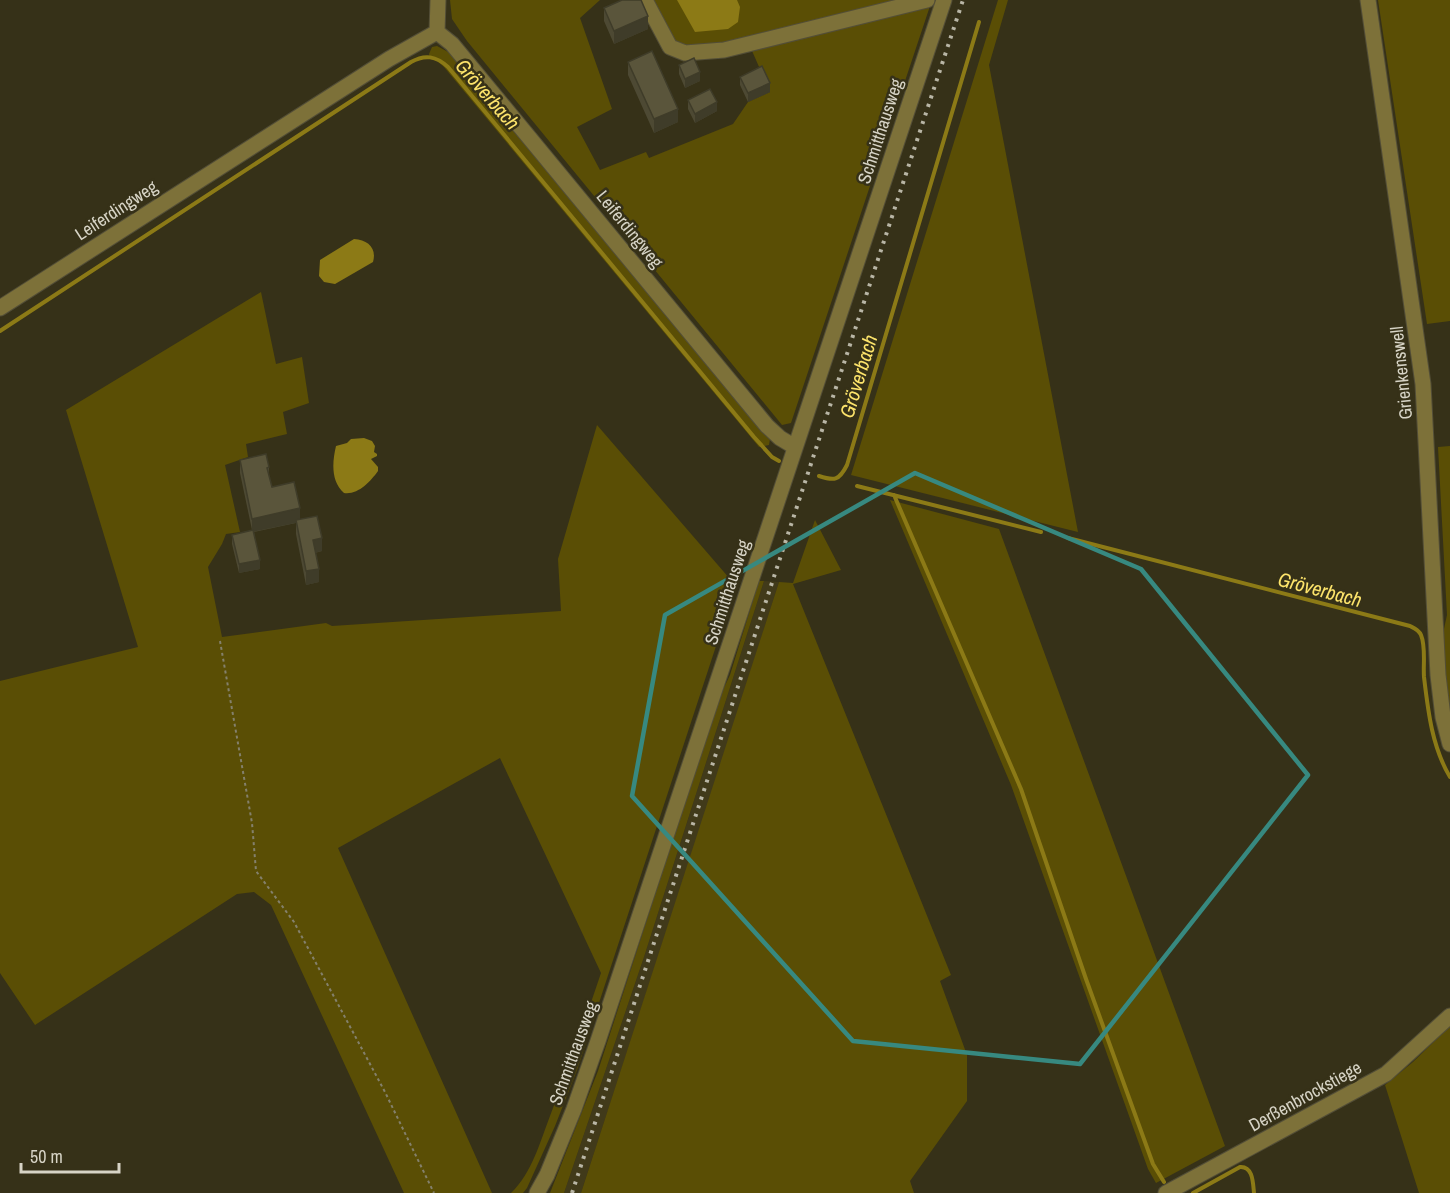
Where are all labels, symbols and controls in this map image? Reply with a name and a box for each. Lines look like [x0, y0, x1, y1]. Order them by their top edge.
water label: Gröverbach [450, 53, 526, 135]
street label: Schmitthausweg [851, 75, 909, 187]
street label: Leiferdingweg [70, 174, 163, 246]
street label: Leiferdingweg [591, 185, 670, 274]
street label: Grienkenswell [1384, 325, 1418, 421]
water label: Gröverbach [833, 331, 883, 421]
street label: Schmitthausweg [698, 536, 756, 648]
water label: Gröverbach [1275, 565, 1365, 613]
street label: Schmitthausweg [543, 997, 604, 1109]
street label: Derßenbrockstiege [1244, 1055, 1366, 1137]
scale bar [21, 1136, 118, 1174]
text: 50 m [30, 1144, 63, 1169]

